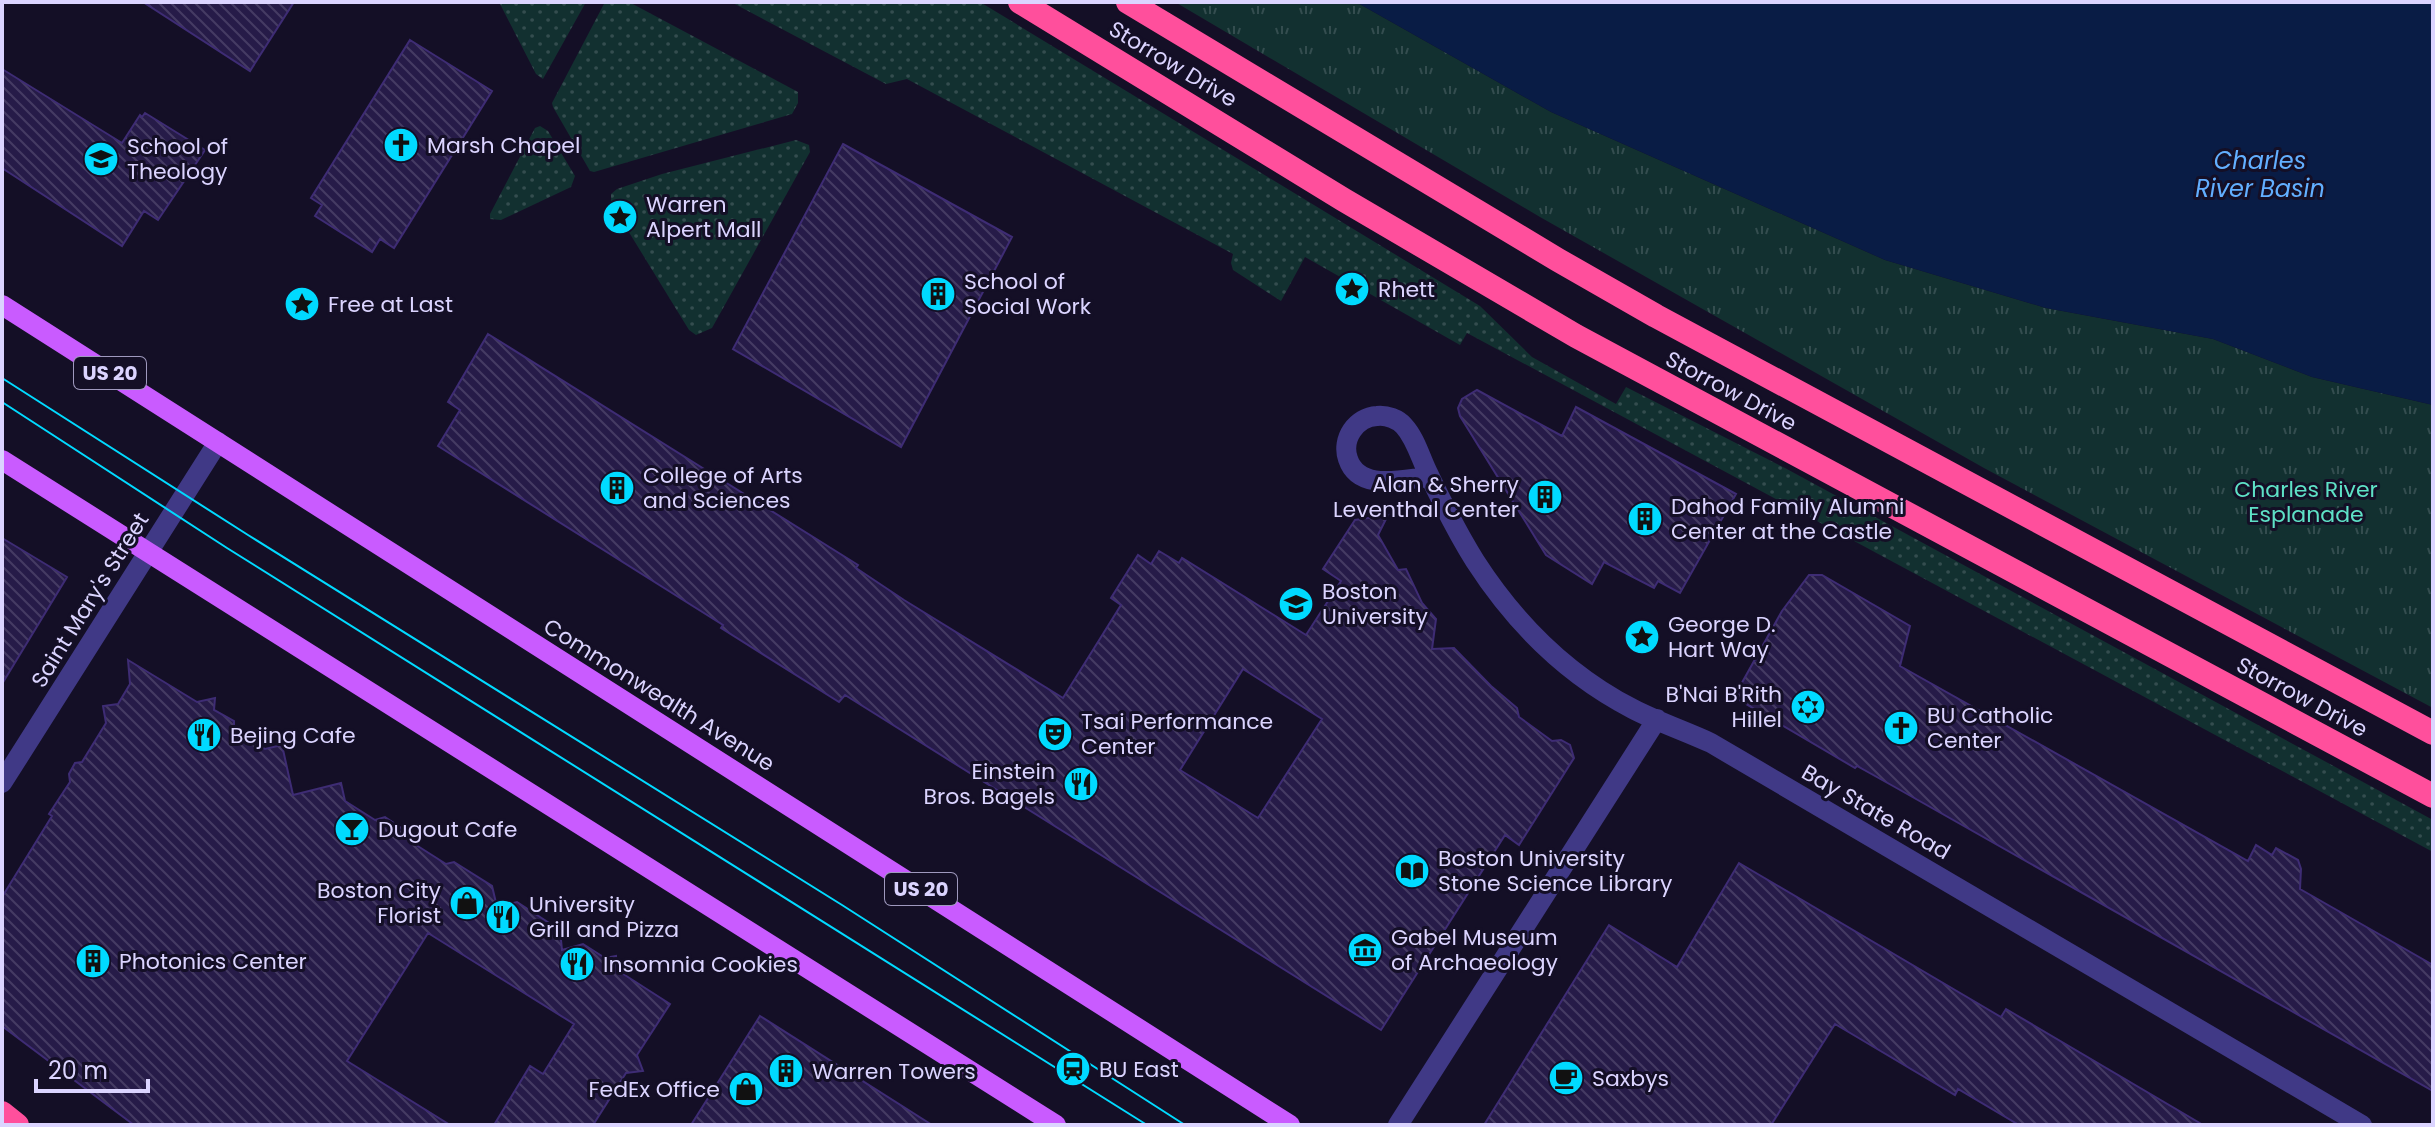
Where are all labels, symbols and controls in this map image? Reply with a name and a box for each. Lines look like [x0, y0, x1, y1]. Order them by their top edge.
street label: Storrow Drive [1103, 13, 1243, 115]
church icon: Marsh Chapel [382, 126, 420, 164]
place label: Marsh Chapel [427, 130, 580, 161]
place label: School of Theology [127, 131, 228, 187]
school or university icon: School of Theology [82, 140, 120, 178]
water label: Charles River Basin [2195, 144, 2325, 205]
place label: Warren Alpert Mall [646, 189, 761, 245]
place icon: Warren Alpert Mall [601, 198, 639, 236]
place label: School of Social Work [964, 266, 1092, 322]
place icon: Rhett [1333, 270, 1371, 308]
place label: Rhett [1378, 274, 1435, 305]
building icon: School of Social Work [919, 275, 957, 313]
place icon: Free at Last [283, 285, 321, 323]
place label: Free at Last [328, 289, 453, 320]
street label: Storrow Drive [1660, 343, 1802, 439]
road number: US 20 [74, 357, 146, 389]
place label: College of Arts and Sciences [643, 460, 803, 516]
building icon: College of Arts and Sciences [598, 469, 636, 507]
place label: Alan & Sherry Leventhal Center [1333, 469, 1520, 525]
park label: Charles River Esplanade [2234, 474, 2378, 530]
building icon: Alan & Sherry Leventhal Center [1526, 478, 1564, 516]
place label: Dahod Family Alumni Center at the Castle [1671, 491, 1905, 547]
building icon: Dahod Family Alumni Center at the Castle [1626, 500, 1664, 538]
street label: Saint Mary's Street [24, 507, 156, 693]
place label: Boston University [1322, 576, 1428, 632]
school or university icon: Boston University [1277, 585, 1315, 623]
place label: George D. Hart Way [1668, 609, 1776, 665]
street label: Commonwealth Avenue [538, 611, 780, 779]
place icon: George D. Hart Way [1623, 618, 1661, 656]
street label: Storrow Drive [2231, 649, 2373, 745]
place label: B'Nai B'Rith Hillel [1666, 679, 1782, 735]
synagogue icon: B'Nai B'Rith Hillel [1789, 688, 1827, 726]
place label: BU Catholic Center [1927, 700, 2053, 756]
place label: Tsai Performance Center [1081, 706, 1273, 762]
church icon: BU Catholic Center [1882, 709, 1920, 747]
theatre icon: Tsai Performance Center [1036, 715, 1074, 753]
restaurant icon: Bejing Cafe [185, 716, 223, 754]
place label: Bejing Cafe [230, 720, 356, 751]
place label: Einstein Bros. Bagels [923, 756, 1055, 812]
street label: Bay State Road [1796, 757, 1956, 867]
restaurant icon: Einstein Bros. Bagels [1062, 765, 1100, 803]
bar icon: Dugout Cafe [333, 810, 371, 848]
place label: Dugout Cafe [378, 814, 517, 845]
place label: Boston University Stone Science Library [1438, 843, 1673, 899]
library icon: Boston University Stone Science Library [1393, 852, 1431, 890]
road number: US 20 [885, 873, 957, 905]
place label: Boston City Florist [317, 875, 442, 931]
shop icon: Boston City Florist [448, 884, 486, 922]
place label: University Grill and Pizza [529, 889, 679, 945]
restaurant icon: University Grill and Pizza [484, 898, 522, 936]
place label: Gabel Museum of Archaeology [1391, 922, 1559, 978]
museum icon: Gabel Museum of Archaeology [1346, 931, 1384, 969]
building icon: Photonics Center [74, 942, 112, 980]
restaurant icon: Insomnia Cookies [558, 945, 596, 983]
place label: Photonics Center [119, 946, 307, 977]
place label: Insomnia Cookies [603, 949, 798, 980]
scale bar [36, 1043, 148, 1093]
station icon: BU East [1054, 1050, 1092, 1088]
building icon: Warren Towers [767, 1052, 805, 1090]
text: 20 m [48, 1054, 108, 1087]
place label: BU East [1099, 1054, 1179, 1085]
place label: Warren Towers [812, 1056, 976, 1087]
cafe icon: Saxbys [1547, 1059, 1585, 1097]
place label: Saxbys [1592, 1063, 1669, 1094]
shop icon: FedEx Office [727, 1070, 765, 1108]
place label: FedEx Office [589, 1074, 720, 1105]

